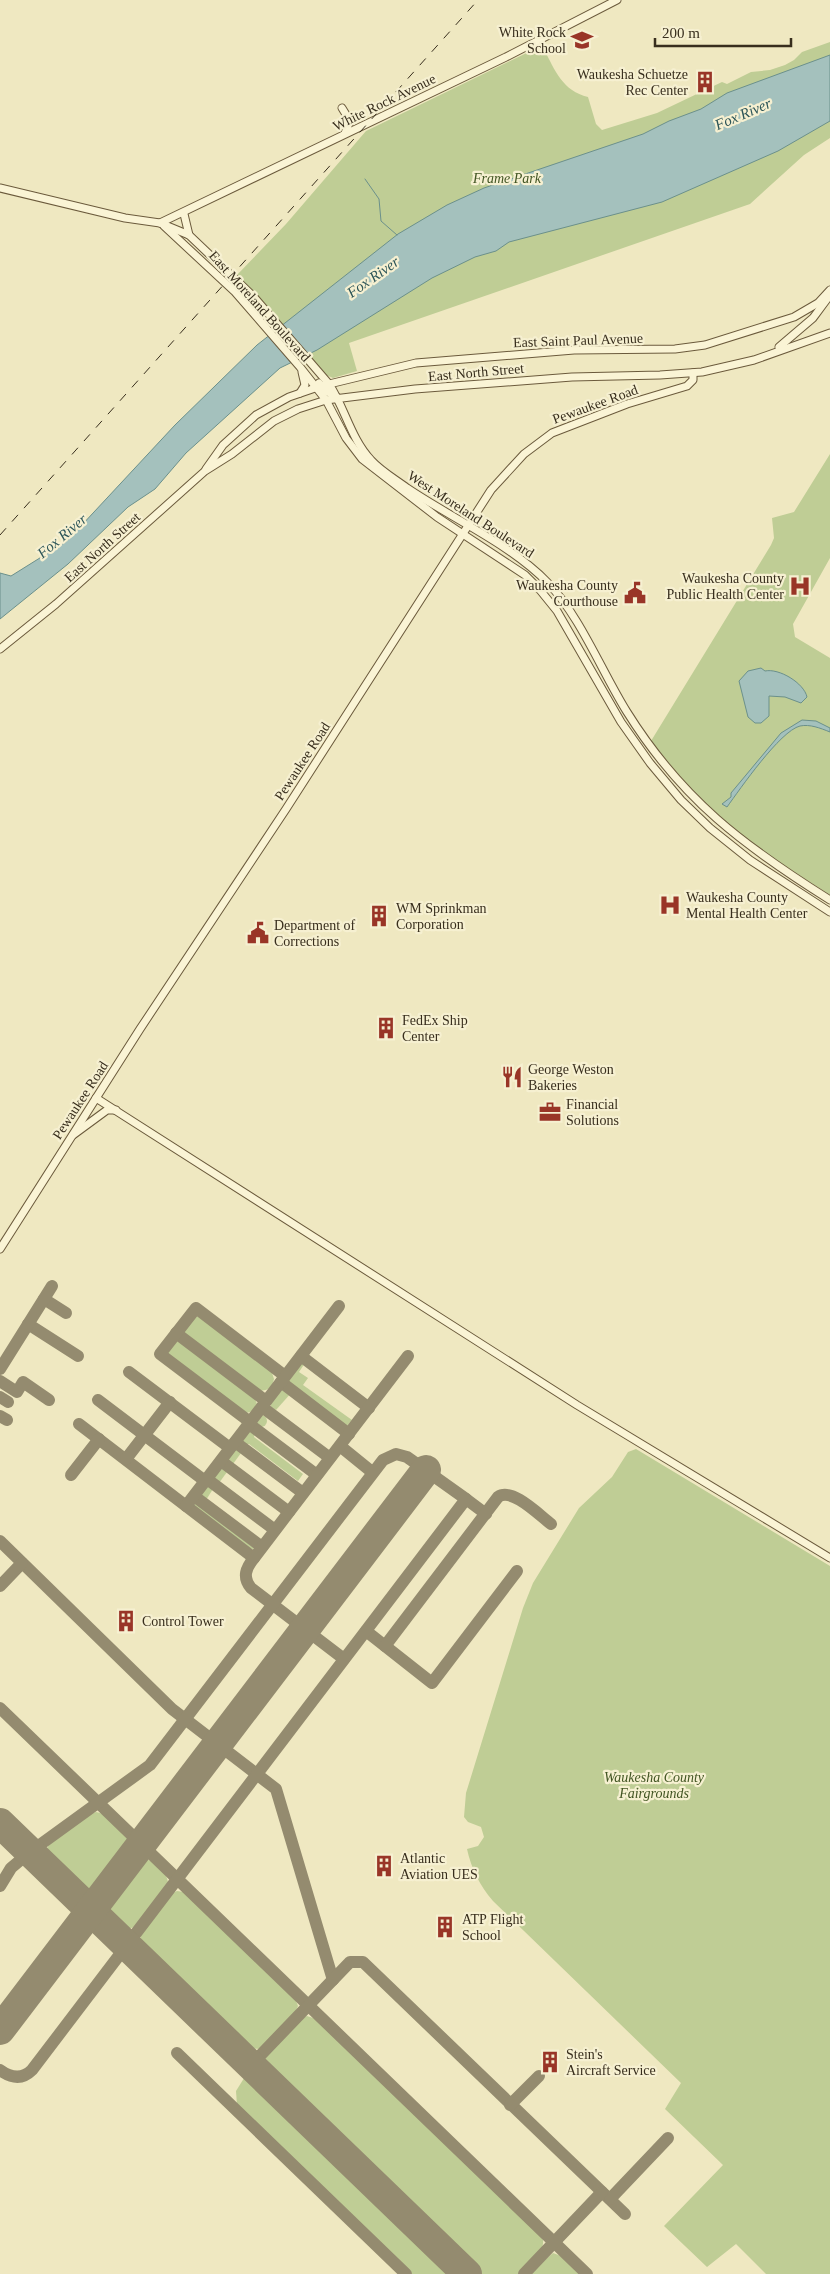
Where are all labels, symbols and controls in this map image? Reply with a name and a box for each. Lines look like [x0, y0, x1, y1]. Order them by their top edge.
scale bar [655, 15, 791, 47]
place label: White Rock School [499, 25, 566, 56]
text: 200 m [662, 25, 700, 41]
school or university icon: White Rock School [569, 27, 595, 53]
place label: Waukesha Schuetze Rec Center [577, 67, 688, 98]
building icon: Waukesha Schuetze Rec Center [692, 69, 718, 95]
street label: White Rock Avenue [330, 71, 438, 134]
water label: Fox River [712, 95, 774, 133]
park label: Frame Park [472, 171, 542, 186]
street label: East Moreland Boulevard [206, 248, 313, 365]
water label: Fox River [343, 253, 402, 301]
street label: East Saint Paul Avenue [513, 331, 643, 350]
street label: East North Street [427, 361, 525, 384]
street label: Pewaukee Road [550, 382, 640, 427]
street label: West Moreland Boulevard [405, 468, 537, 561]
street label: East North Street [61, 509, 143, 585]
water label: Fox River [33, 511, 90, 562]
place label: Waukesha County Public Health Center [667, 571, 784, 602]
hospital icon: Waukesha County Public Health Center [787, 573, 813, 599]
place label: Waukesha County Courthouse [516, 578, 618, 609]
public building icon: Waukesha County Courthouse [622, 580, 648, 606]
street label: Pewaukee Road [272, 720, 333, 803]
place label: Waukesha County Mental Health Center [686, 890, 808, 921]
hospital icon: Waukesha County Mental Health Center [657, 892, 683, 918]
place label: WM Sprinkman Corporation [396, 901, 487, 932]
building icon: WM Sprinkman Corporation [366, 903, 392, 929]
place label: Department of Corrections [274, 918, 356, 949]
public building icon: Department of Corrections [245, 920, 271, 946]
place label: FedEx Ship Center [402, 1013, 468, 1044]
building icon: FedEx Ship Center [373, 1015, 399, 1041]
street label: Pewaukee Road [50, 1059, 111, 1142]
place label: George Weston Bakeries [528, 1062, 614, 1093]
restaurant icon: George Weston Bakeries [499, 1064, 525, 1090]
place label: Financial Solutions [566, 1097, 619, 1128]
office icon: Financial Solutions [537, 1099, 563, 1125]
building icon: Control Tower [113, 1608, 139, 1634]
place label: Control Tower [142, 1614, 224, 1629]
park label: Waukesha County Fairgrounds [604, 1770, 705, 1801]
place label: Atlantic Aviation UES [400, 1851, 478, 1882]
building icon: Atlantic Aviation UES [371, 1853, 397, 1879]
place label: ATP Flight School [462, 1912, 523, 1943]
building icon: ATP Flight School [432, 1914, 458, 1940]
place label: Stein's Aircraft Service [566, 2047, 656, 2078]
building icon: Stein's Aircraft Service [537, 2049, 563, 2075]

